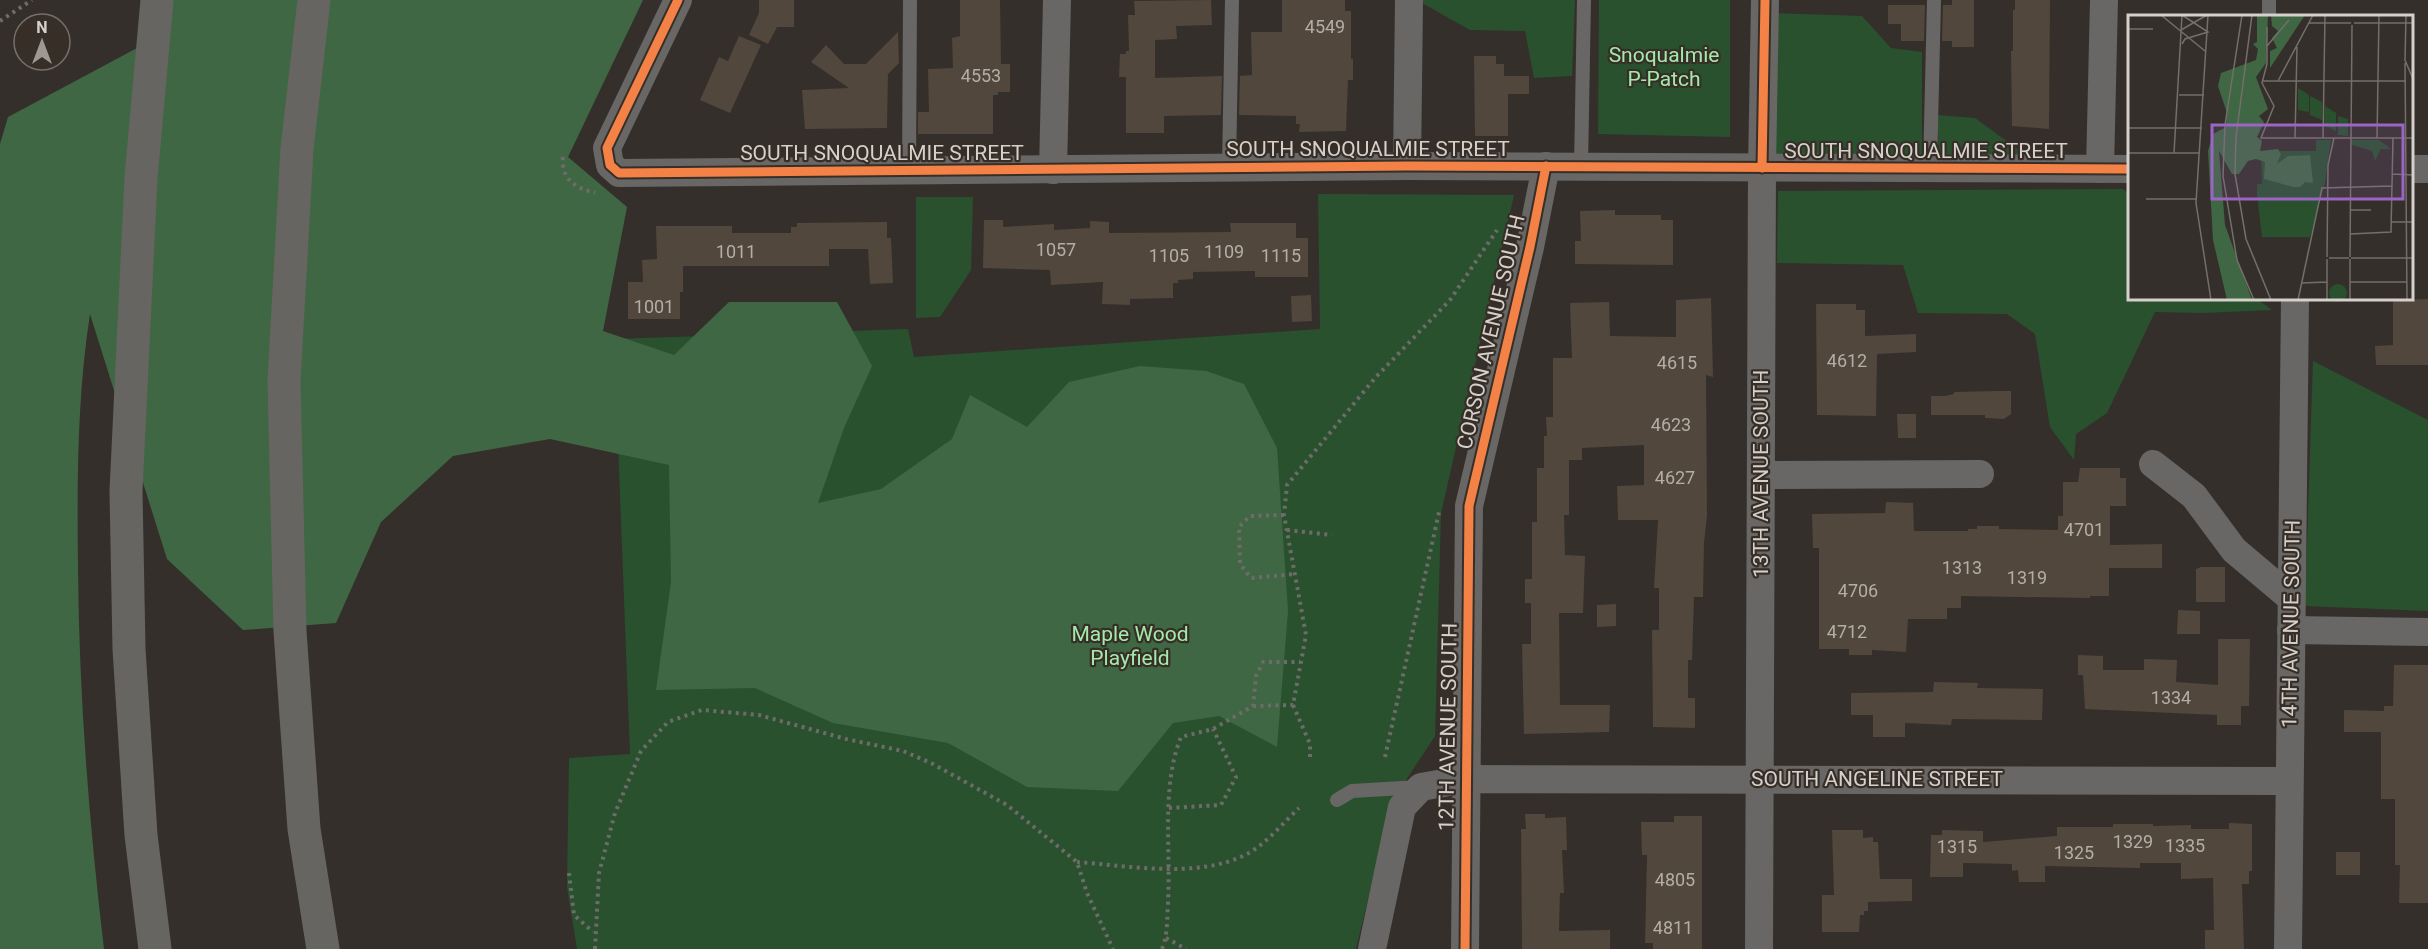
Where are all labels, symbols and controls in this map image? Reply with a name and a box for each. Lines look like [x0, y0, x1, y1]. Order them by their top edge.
north arrow [12, 12, 72, 72]
inset map [2128, 15, 2413, 300]
house number: 4549 [1305, 16, 1345, 37]
text: N [36, 18, 48, 37]
park label: Snoqualmie P-Patch [1609, 43, 1719, 91]
house number: 4553 [961, 65, 1001, 86]
street label: SOUTH SNOQUALMIE STREET [1226, 137, 1510, 161]
street label: SOUTH SNOQUALMIE STREET [1784, 139, 2068, 163]
street label: SOUTH SNOQUALMIE STREET [740, 141, 1024, 165]
street label: CORSON AVENUE SOUTH [1452, 212, 1530, 452]
house number: 1057 [1036, 239, 1076, 260]
house number: 1011 [716, 241, 756, 262]
house number: 1109 [1204, 241, 1244, 262]
house number: 1105 [1149, 245, 1189, 266]
house number: 1115 [1261, 245, 1301, 266]
house number: 1001 [634, 296, 674, 317]
house number: 4612 [1827, 350, 1867, 371]
house number: 4615 [1657, 352, 1697, 373]
street label: 13TH AVENUE SOUTH [1749, 370, 1773, 578]
house number: 4623 [1651, 414, 1691, 435]
house number: 4627 [1655, 467, 1695, 488]
house number: 4701 [2064, 519, 2104, 540]
street label: 14TH AVENUE SOUTH [2277, 520, 2305, 728]
house number: 1313 [1942, 557, 1982, 578]
house number: 1319 [2007, 567, 2047, 588]
house number: 4706 [1838, 580, 1878, 601]
house number: 4712 [1827, 621, 1867, 642]
park label: Maple Wood Playfield [1071, 622, 1189, 670]
street label: 12TH AVENUE SOUTH [1434, 623, 1462, 831]
house number: 1334 [2151, 687, 2191, 708]
street label: SOUTH ANGELINE STREET [1751, 767, 2003, 791]
house number: 1329 [2113, 831, 2153, 852]
house number: 1335 [2165, 835, 2205, 856]
house number: 1315 [1937, 836, 1977, 857]
house number: 1325 [2054, 842, 2094, 863]
house number: 4805 [1655, 869, 1695, 890]
house number: 4811 [1653, 917, 1693, 938]

